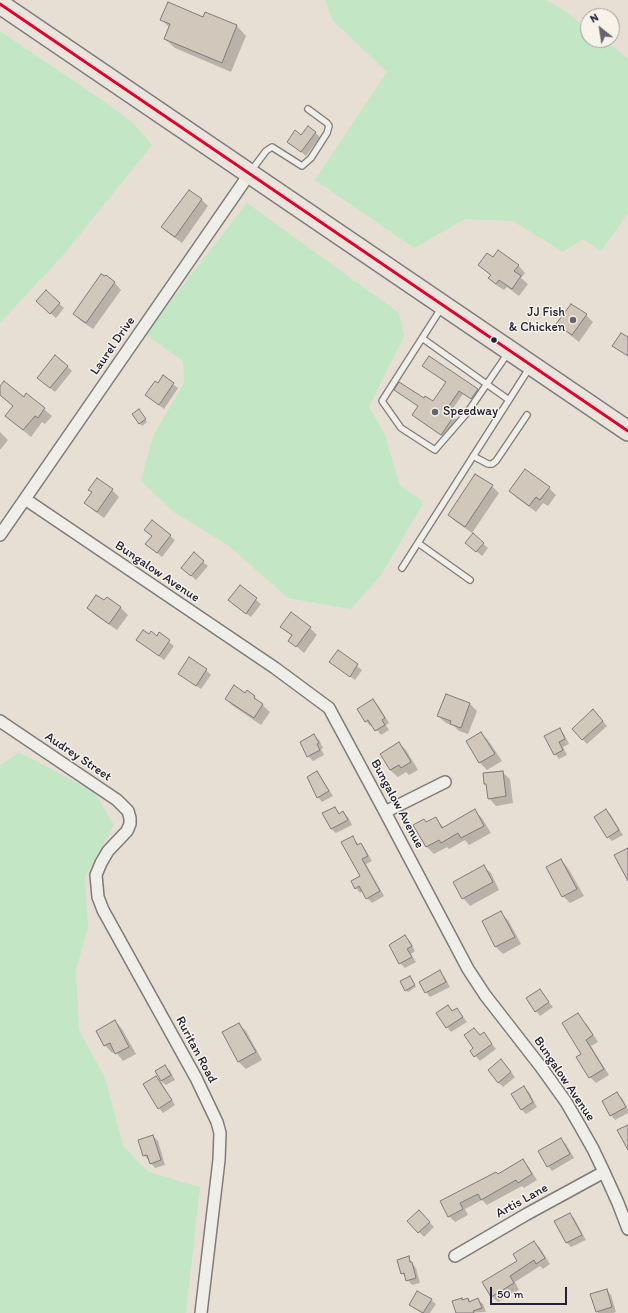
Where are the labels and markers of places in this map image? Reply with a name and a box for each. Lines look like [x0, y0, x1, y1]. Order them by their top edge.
place label: JJ Fish & Chicken [509, 305, 565, 336]
marker: JJ Fish & Chicken [568, 315, 578, 325]
unlabelled marker [489, 335, 499, 345]
place label: Speedway [443, 404, 498, 420]
marker: Speedway [430, 407, 440, 417]

